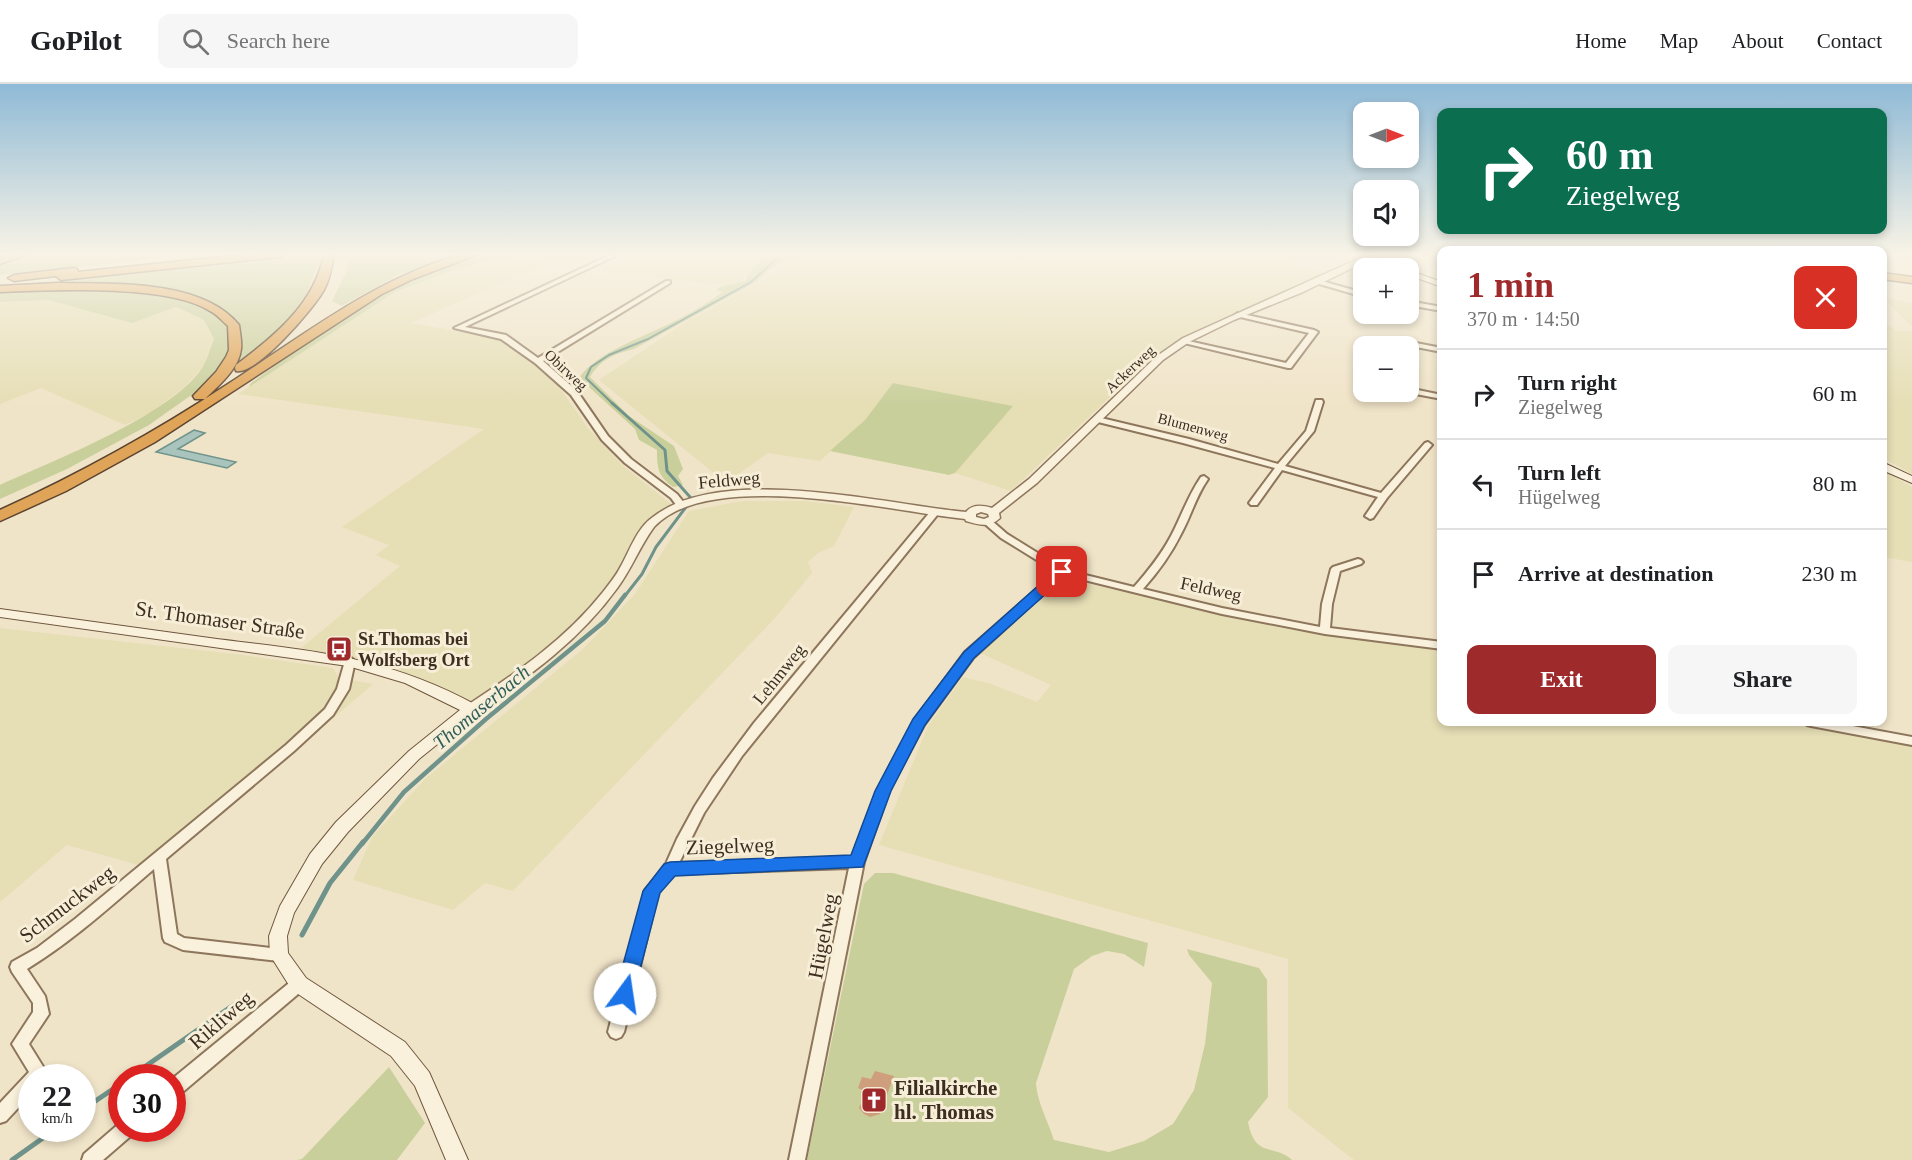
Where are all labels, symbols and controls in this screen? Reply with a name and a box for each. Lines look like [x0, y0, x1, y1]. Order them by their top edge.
search box [158, 14, 578, 68]
text: GoPilot [30, 25, 122, 56]
icon: search [179, 25, 212, 58]
text: Search here [227, 28, 330, 53]
text: Home [1575, 29, 1627, 53]
text: Map [1660, 29, 1698, 53]
text: About [1731, 29, 1784, 53]
text: Contact [1817, 29, 1882, 53]
north arrow [1353, 102, 1419, 168]
map controls [1353, 102, 1419, 402]
icon: right [1467, 132, 1545, 210]
text: 60 m [1566, 132, 1654, 178]
button: sound [1353, 180, 1419, 246]
text: Ziegelweg [1566, 181, 1680, 211]
button: + [1353, 258, 1419, 324]
text: 1 min [1467, 265, 1554, 305]
button: close [1794, 266, 1857, 329]
text: 370 m · 14:50 [1467, 308, 1580, 330]
button: − [1353, 336, 1419, 402]
street label: Ackerweg [1102, 342, 1158, 396]
street label: Obirweg [541, 346, 591, 394]
text: Turn right [1518, 370, 1617, 395]
icon: right [1467, 378, 1500, 411]
text: 60 m [1812, 381, 1857, 406]
text: Ziegelweg [1518, 396, 1602, 418]
street label: Blumenweg [1156, 410, 1231, 444]
text: Turn left [1518, 460, 1601, 485]
street label: Feldweg [697, 467, 761, 493]
icon: left [1467, 468, 1500, 501]
text: 80 m [1812, 471, 1857, 496]
text: Hügelweg [1518, 486, 1600, 508]
pin [1036, 546, 1087, 597]
icon: arrive [1045, 555, 1078, 588]
icon: arrive [1467, 558, 1500, 591]
text: Arrive at destination [1518, 561, 1714, 586]
text: 230 m [1801, 561, 1857, 586]
street label: Feldweg [1179, 573, 1243, 605]
street label: St. Thomaser Straße [134, 596, 306, 644]
place label: St.Thomas bei Wolfsberg Ort [358, 629, 469, 670]
bus stop icon: St.Thomas bei Wolfsberg Ort [324, 634, 354, 664]
street label: Lehmweg [749, 640, 809, 708]
button: Exit [1467, 645, 1656, 714]
button: Share [1668, 645, 1857, 714]
water label: Thomaserbach [428, 660, 534, 754]
street label: Ziegelweg [685, 832, 775, 860]
street label: Schmuckweg [15, 860, 120, 948]
street label: Hügelweg [803, 891, 843, 981]
position arrow [593, 962, 657, 1026]
street label: Rikliweg [184, 985, 258, 1054]
speed limit sign: 30 [108, 1064, 186, 1142]
place label: Filialkirche hl. Thomas [894, 1076, 997, 1124]
text: 22 [42, 1079, 72, 1112]
church icon: Filialkirche hl. Thomas [859, 1085, 889, 1115]
text: km/h [42, 1110, 72, 1126]

